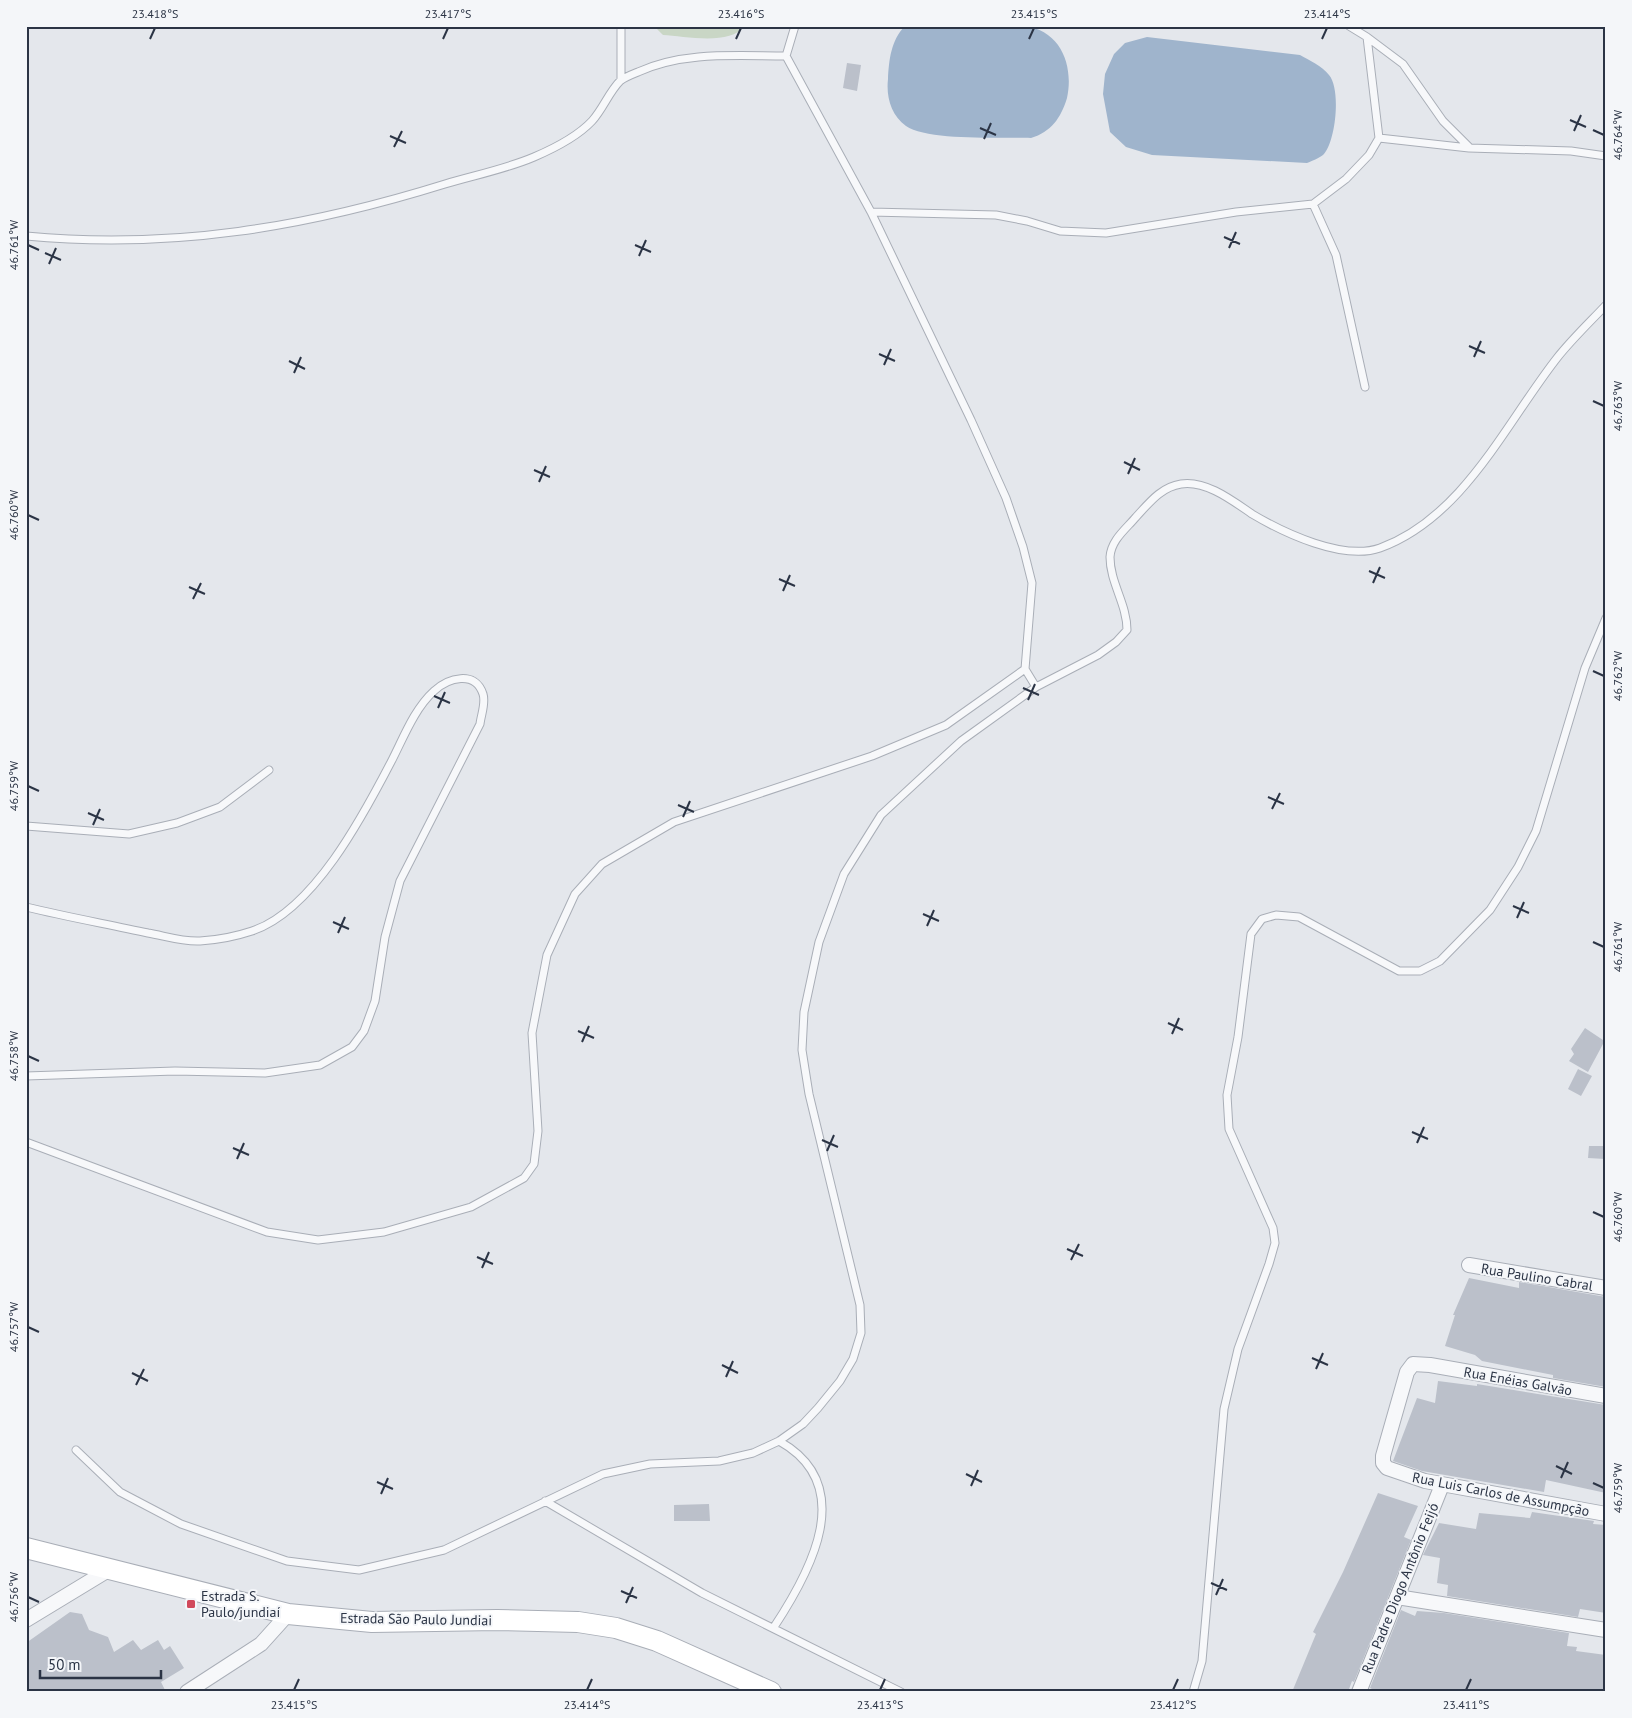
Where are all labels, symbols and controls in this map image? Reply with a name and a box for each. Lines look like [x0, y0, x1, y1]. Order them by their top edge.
text: 23.418°S [132, 6, 178, 21]
text: 23.417°S [425, 6, 471, 21]
text: 23.416°S [718, 6, 764, 21]
text: 23.415°S [1011, 6, 1057, 21]
text: 23.414°S [1304, 6, 1350, 21]
text: 46.764°W [1610, 110, 1625, 160]
text: 46.761°W [6, 220, 21, 270]
text: 46.763°W [1610, 381, 1625, 431]
text: 46.760°W [6, 490, 21, 540]
text: 46.762°W [1610, 651, 1625, 701]
text: 46.759°W [6, 761, 21, 811]
text: 46.761°W [1610, 922, 1625, 972]
text: 46.758°W [6, 1031, 21, 1081]
text: 46.760°W [1610, 1192, 1625, 1242]
street label: Rua Paulino Cabral [1480, 1259, 1594, 1295]
text: 46.757°W [6, 1302, 21, 1352]
street label: Rua Enéias Galvão [1462, 1363, 1574, 1399]
text: 46.759°W [1610, 1463, 1625, 1513]
street label: Rua Luis Carlos de Assumpção [1411, 1468, 1591, 1520]
street label: Rua Padre Diogo Antônio Feijó [1357, 1500, 1443, 1676]
text: 46.756°W [6, 1572, 21, 1622]
place label: Estrada S. Paulo/jundiaí [201, 1587, 281, 1621]
marker: Estrada S. Paulo/jundiaí [185, 1598, 197, 1610]
street label: Estrada São Paulo Jundiai [340, 1609, 492, 1629]
scale bar [40, 1648, 161, 1680]
text: 50 m [48, 1655, 81, 1674]
text: 23.415°S [271, 1697, 317, 1712]
text: 23.414°S [564, 1697, 610, 1712]
text: 23.413°S [857, 1697, 903, 1712]
text: 23.412°S [1150, 1697, 1196, 1712]
text: 23.411°S [1443, 1697, 1489, 1712]

